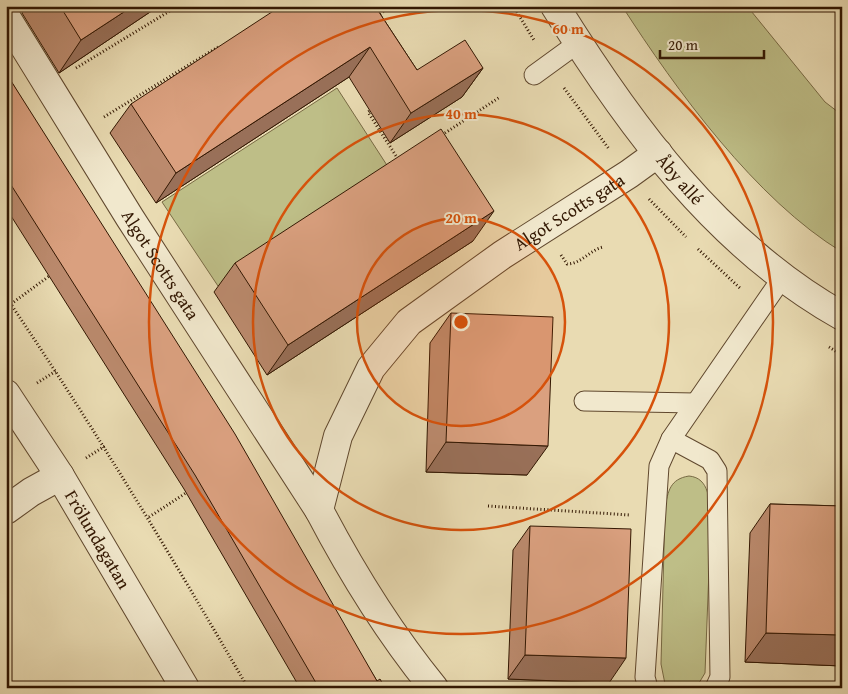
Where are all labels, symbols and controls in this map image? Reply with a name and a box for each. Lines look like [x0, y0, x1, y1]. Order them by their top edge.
text: 60 m [552, 18, 584, 39]
scale bar [660, 28, 764, 60]
text: 20 m [668, 34, 699, 55]
text: 40 m [445, 103, 477, 124]
street label: Åby allé [650, 148, 710, 211]
street label: Algot Scotts gata [508, 166, 630, 257]
street label: Algot Scotts gata [115, 204, 207, 325]
text: 20 m [445, 207, 477, 228]
centre of rings [452, 313, 470, 331]
street label: Frölundagatan [58, 485, 138, 594]

